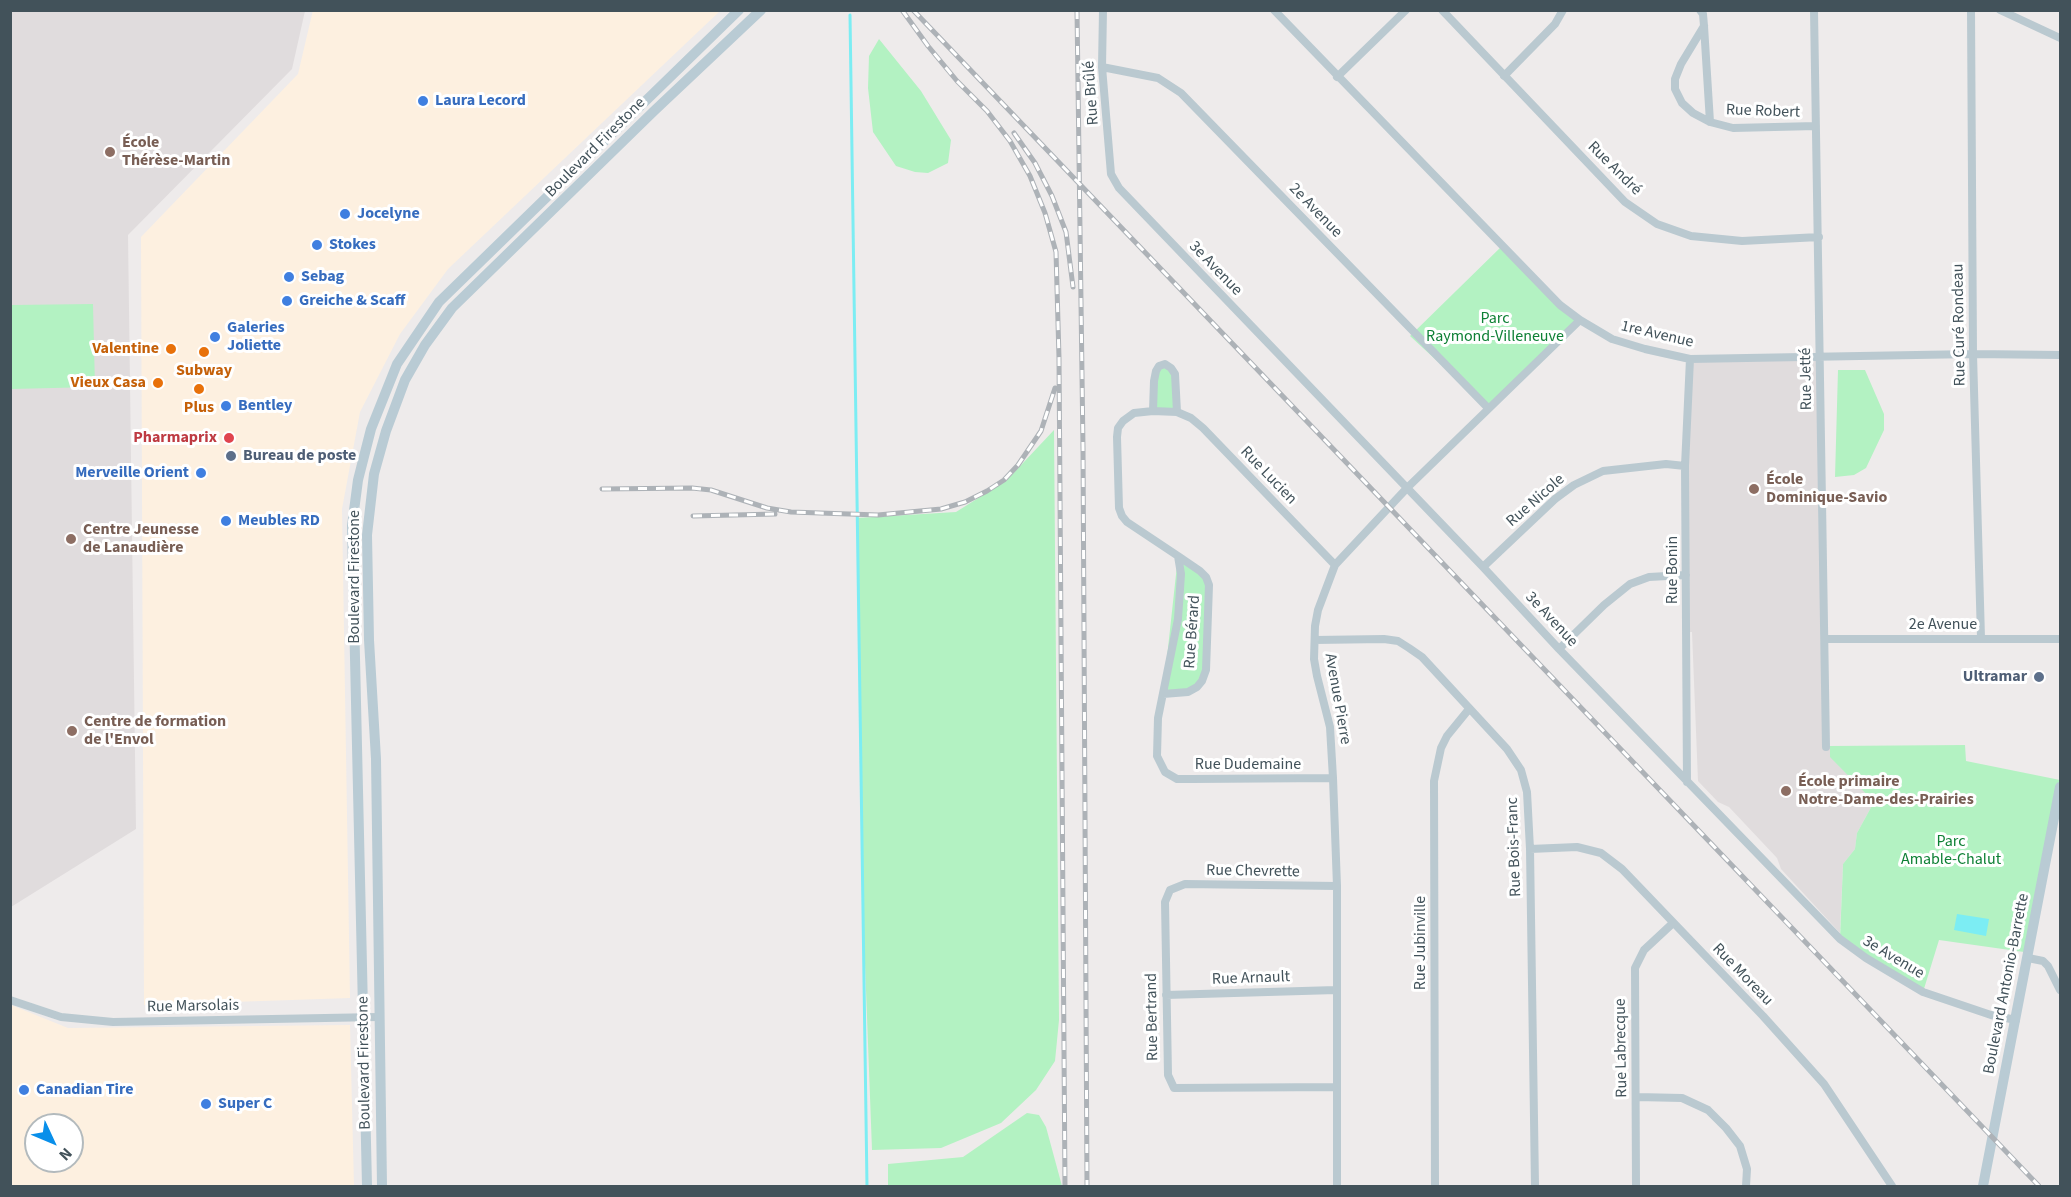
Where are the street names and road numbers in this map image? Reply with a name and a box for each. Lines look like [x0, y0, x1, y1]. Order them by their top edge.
street label: Rue Brûlé [1080, 60, 1104, 126]
street label: Boulevard Firestone [542, 94, 650, 202]
street label: Rue Robert [1726, 101, 1800, 123]
street label: Rue André [1583, 138, 1645, 200]
street label: 2e Avenue [1284, 180, 1346, 242]
street label: 3e Avenue [1184, 238, 1246, 300]
street label: Rue Curé Rondeau [1949, 263, 1971, 387]
street label: 1re Avenue [1619, 317, 1695, 353]
street label: Rue Jetté [1797, 348, 1817, 410]
street label: Rue Lucien [1236, 443, 1300, 509]
street label: Rue Nicole [1503, 471, 1569, 531]
street label: Boulevard Firestone [345, 510, 365, 644]
street label: Rue Bonin [1663, 536, 1683, 604]
street label: 3e Avenue [1521, 588, 1581, 652]
street label: Rue Bérard [1181, 595, 1205, 669]
street label: 2e Avenue [1909, 615, 1977, 635]
street label: Avenue Pierre [1320, 652, 1354, 746]
street label: Rue Dudemaine [1195, 755, 1301, 775]
street label: Rue Bois-Franc [1504, 797, 1526, 897]
street label: Rue Chevrette [1206, 862, 1300, 882]
street label: Boulevard Antonio-Barrette [1980, 892, 2034, 1076]
street label: Rue Jubinville [1411, 896, 1431, 990]
street label: 3e Avenue [1859, 932, 1927, 984]
street label: Rue Moreau [1708, 940, 1776, 1010]
street label: Rue Arnault [1212, 968, 1290, 990]
street label: Rue Bertrand [1143, 973, 1163, 1061]
street label: Boulevard Firestone [354, 996, 376, 1130]
street label: Rue Marsolais [147, 997, 239, 1017]
street label: Rue Labrecque [1612, 998, 1632, 1098]

